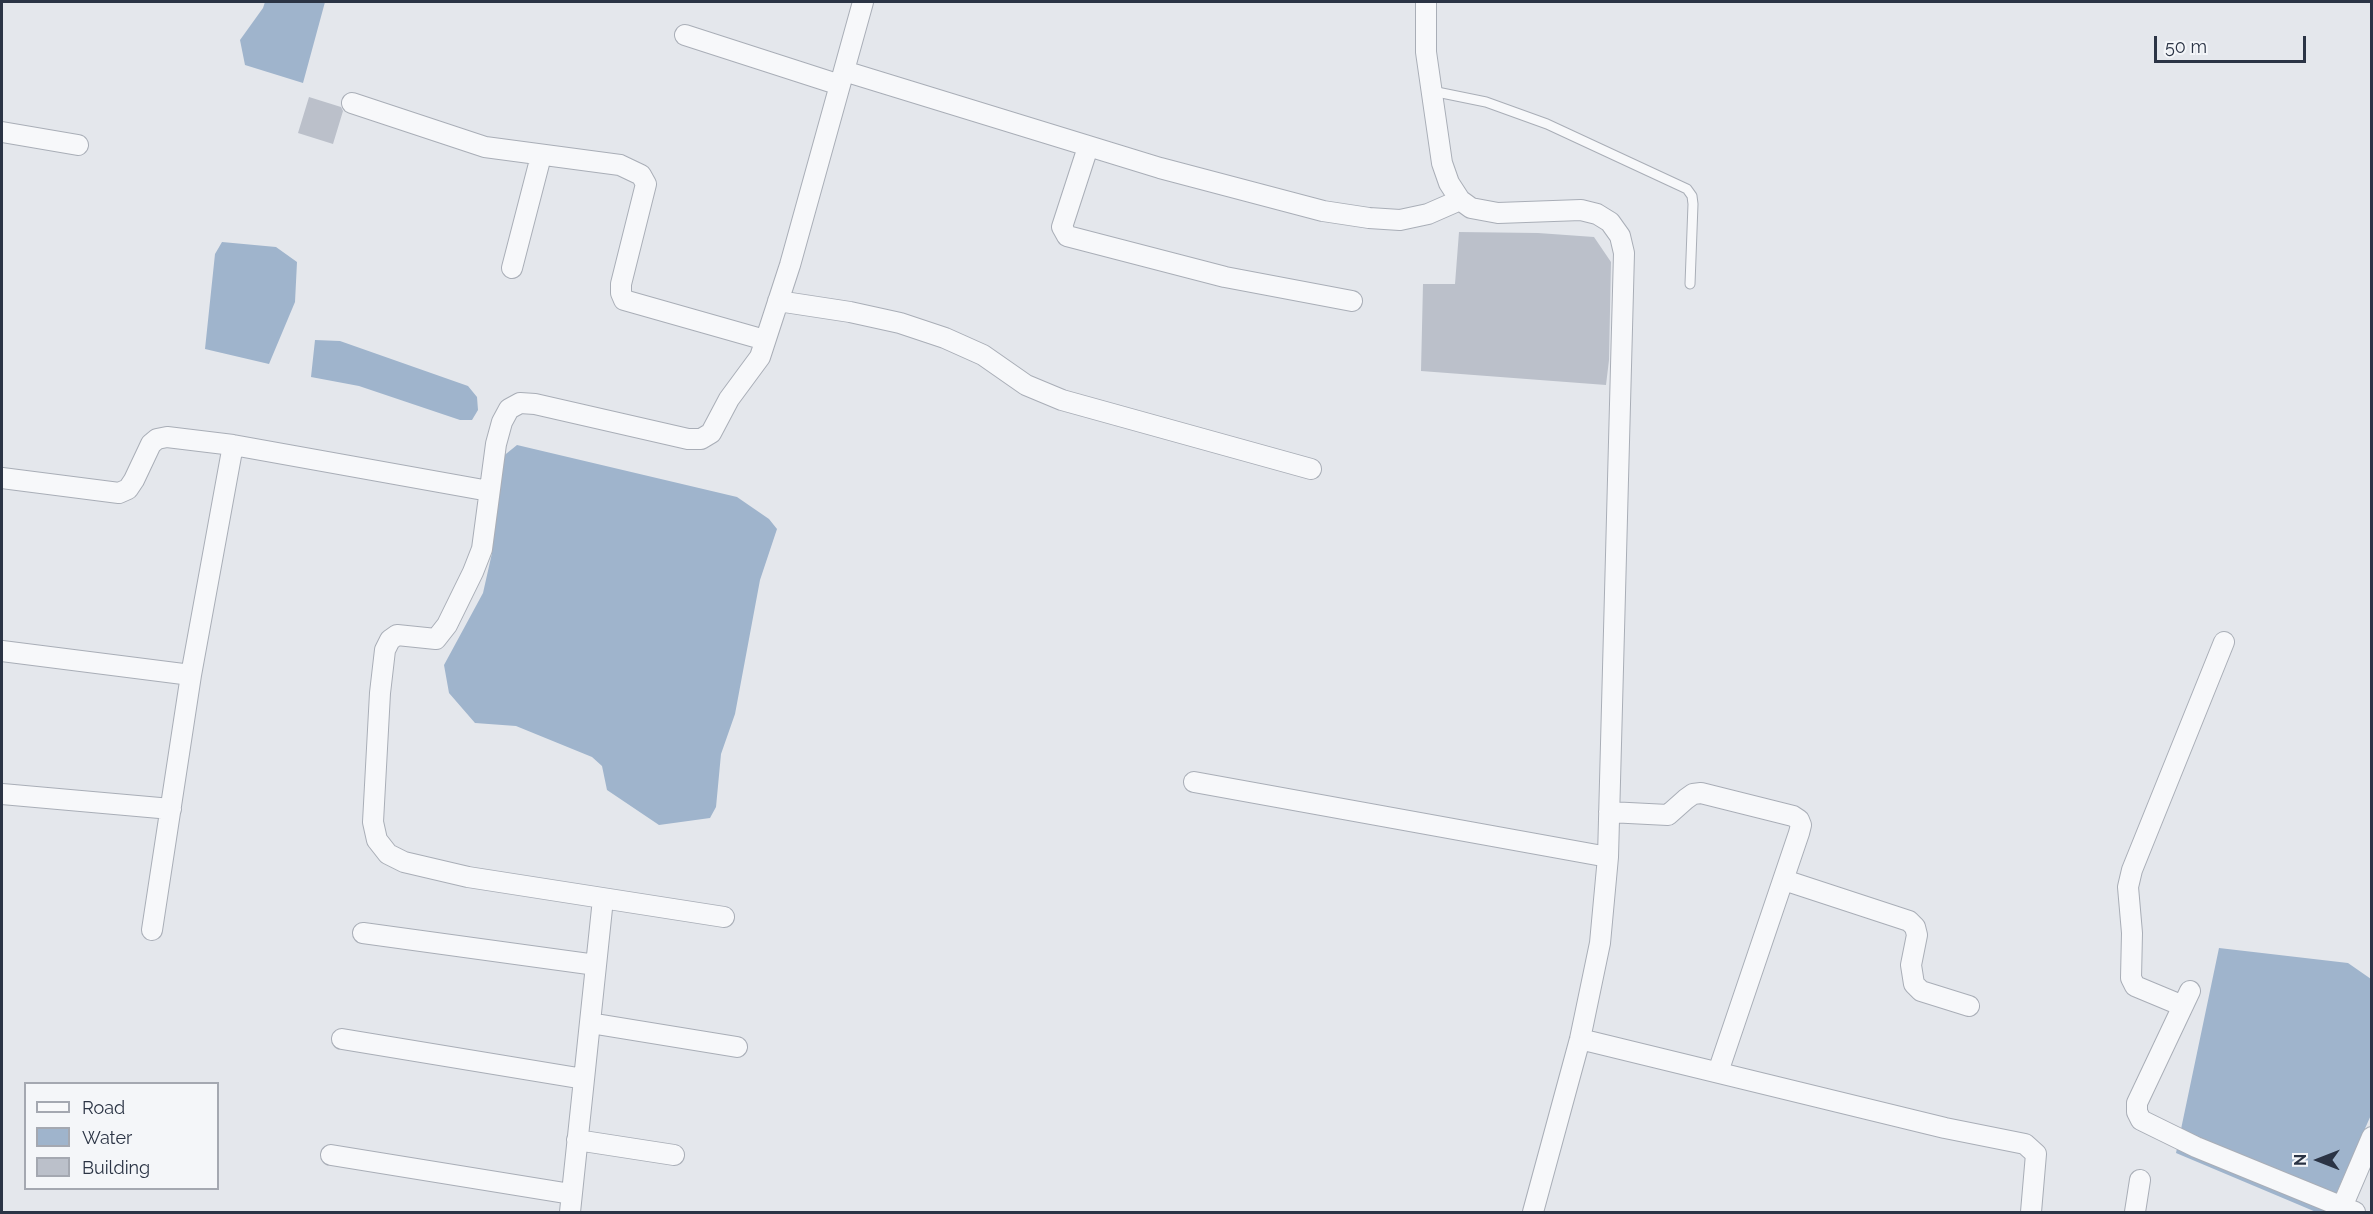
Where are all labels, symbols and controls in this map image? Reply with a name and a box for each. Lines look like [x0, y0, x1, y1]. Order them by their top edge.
scale bar [2157, 24, 2308, 62]
text: 50 m [2165, 36, 2207, 57]
legend [24, 1082, 219, 1190]
text: Road [82, 1097, 125, 1118]
text: Water [82, 1127, 132, 1148]
north arrow [2289, 1130, 2349, 1190]
text: N [2291, 1154, 2310, 1166]
text: Building [82, 1157, 150, 1178]

